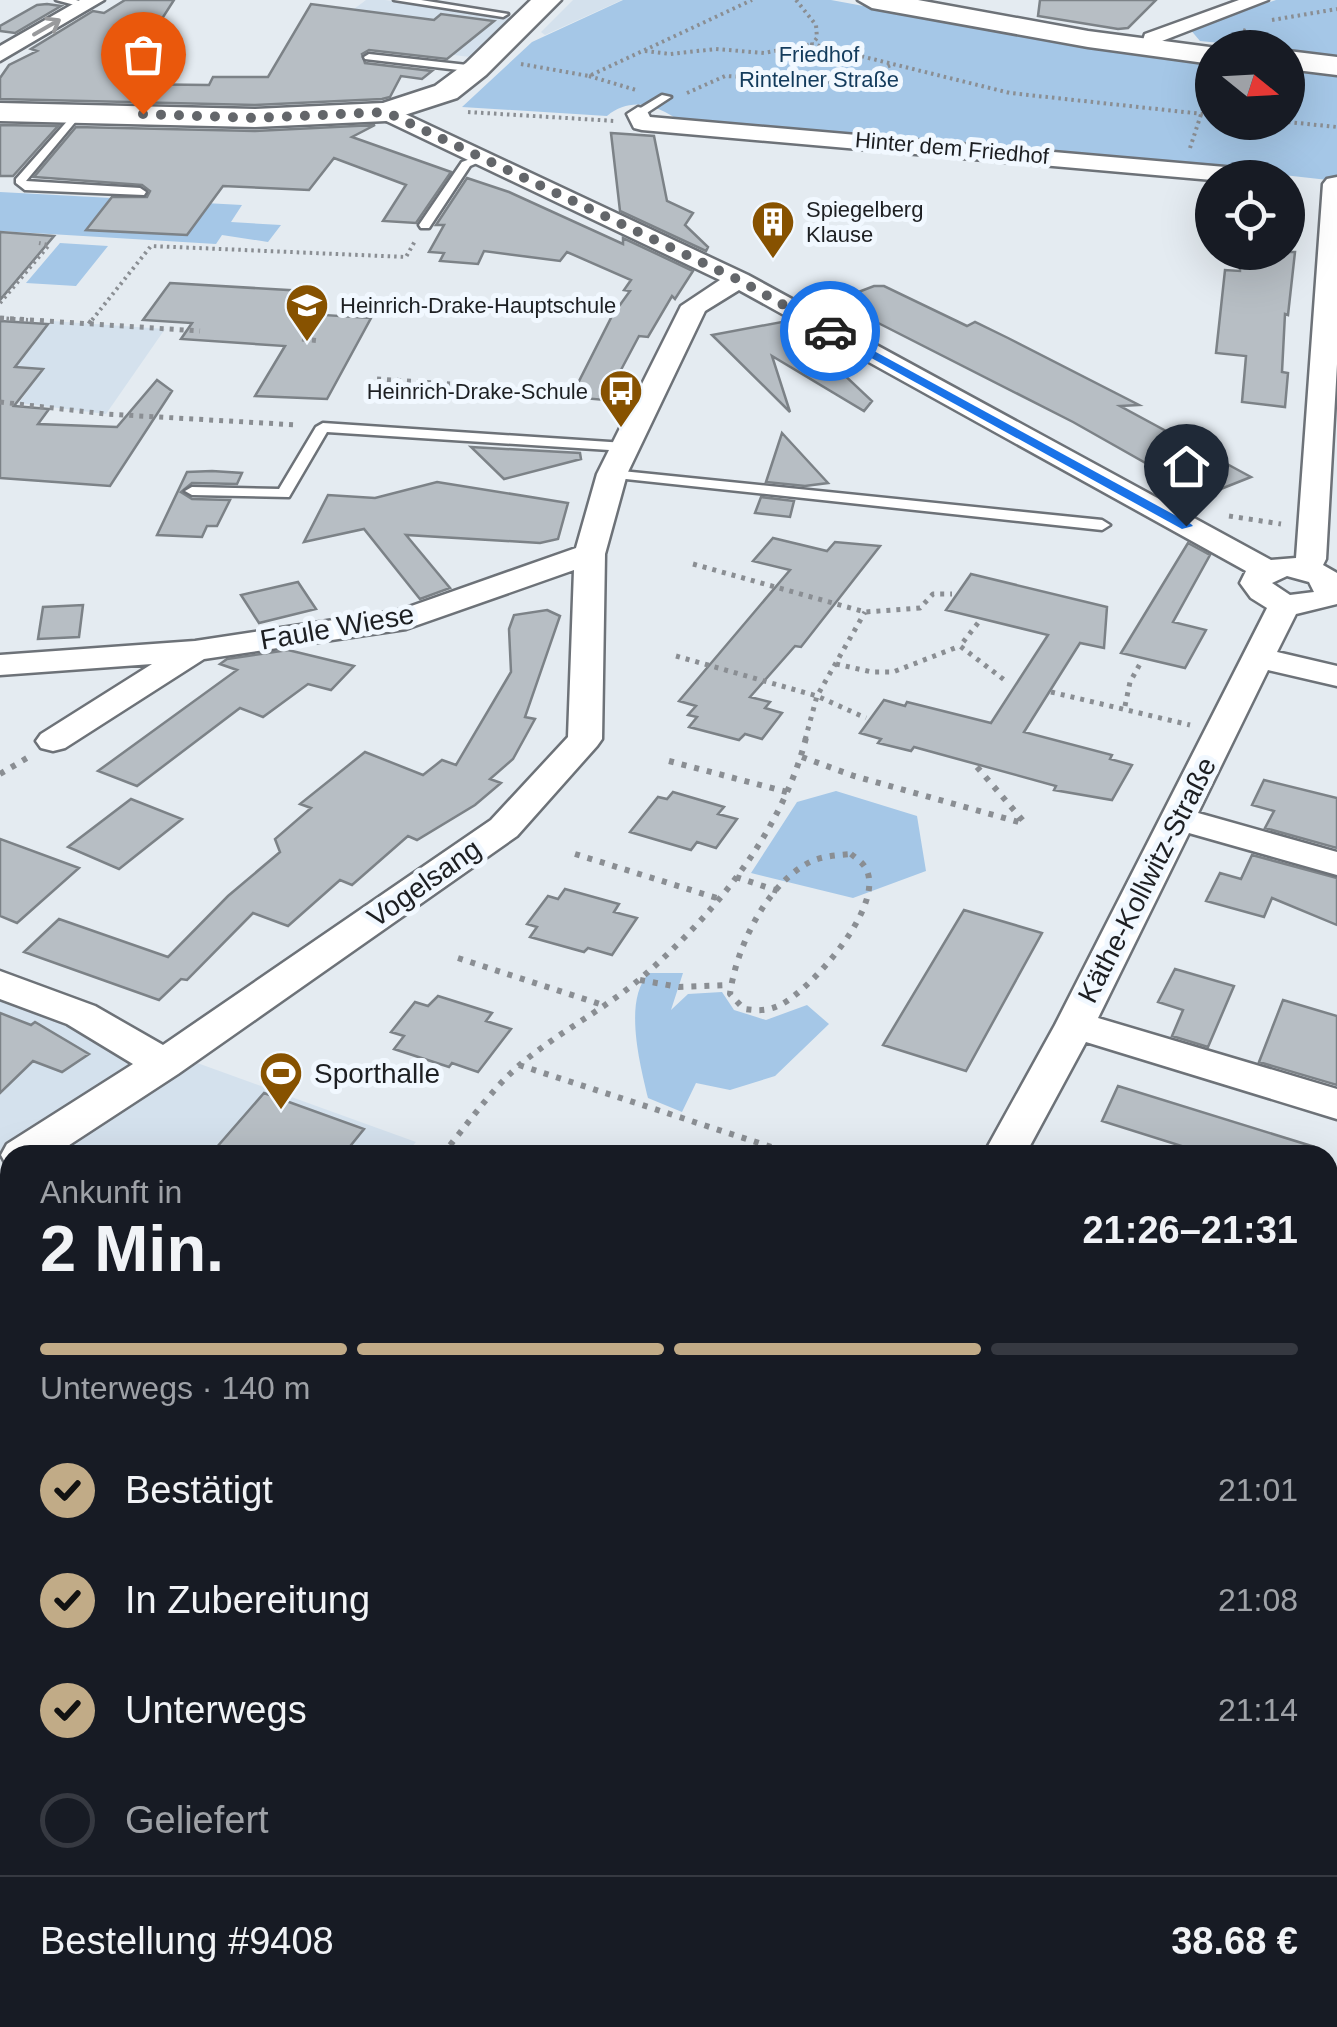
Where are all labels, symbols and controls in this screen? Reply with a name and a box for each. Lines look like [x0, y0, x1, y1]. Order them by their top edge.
pin [101, 12, 186, 115]
one-way arrow [32, 17, 61, 37]
icon: bag [116, 27, 171, 82]
north arrow [1195, 30, 1305, 140]
map controls [1195, 30, 1305, 270]
park label: Friedhof Rintelner Straße [739, 42, 899, 92]
street label: Hinter dem Friedhof [854, 127, 1051, 169]
button: locate [1195, 160, 1305, 270]
place label: Spiegelberg Klause [806, 197, 923, 247]
building icon: Spiegelberg Klause [750, 199, 796, 260]
courier [780, 281, 880, 381]
school or university icon: Heinrich-Drake-Hauptschule [284, 282, 330, 343]
place label: Heinrich-Drake-Hauptschule [340, 293, 616, 318]
icon: car [803, 304, 858, 359]
bus stop icon: Heinrich-Drake-Schule [598, 368, 644, 429]
place label: Heinrich-Drake-Schule [367, 379, 588, 404]
pin [1144, 424, 1229, 527]
icon: home [1159, 439, 1214, 494]
street label: Faule Wiese [258, 598, 416, 656]
street label: Käthe-Kollwitz-Straße [1072, 752, 1222, 1008]
street label: Vogelsang [362, 833, 486, 933]
sports icon: Sporthalle [258, 1050, 304, 1111]
place label: Sporthalle [314, 1058, 440, 1089]
text: Ankunft in [40, 1174, 182, 1210]
text: 21:26–21:31 [1082, 1209, 1298, 1251]
text: 2 Min. [40, 1212, 224, 1285]
text: Unterwegs · 140 m [40, 1370, 310, 1406]
icon: check [40, 1463, 95, 1518]
text: Bestätigt [125, 1469, 273, 1511]
text: 21:01 [1218, 1472, 1298, 1508]
icon: check [40, 1573, 95, 1628]
text: In Zubereitung [125, 1579, 370, 1621]
text: 21:08 [1218, 1582, 1298, 1618]
icon: check [40, 1683, 95, 1738]
text: Unterwegs [125, 1689, 307, 1731]
text: 21:14 [1218, 1692, 1298, 1728]
text: Geliefert [125, 1799, 269, 1841]
text: Bestellung #9408 [40, 1920, 334, 1962]
text: 38.68 € [1171, 1920, 1298, 1962]

